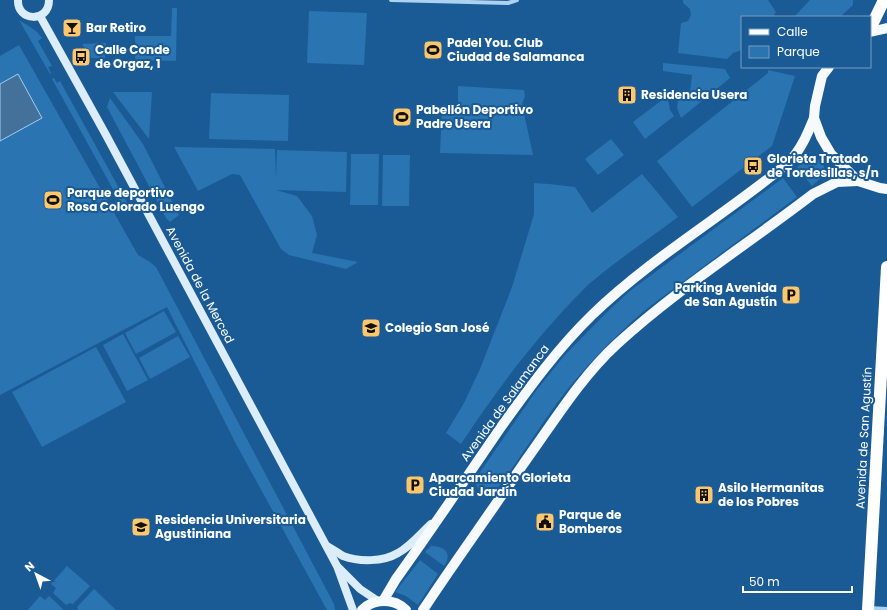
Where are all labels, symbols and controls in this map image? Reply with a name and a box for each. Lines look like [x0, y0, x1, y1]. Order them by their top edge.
legend [741, 16, 871, 68]
bar icon: Bar Retiro [61, 17, 83, 39]
place label: Bar Retiro [86, 19, 147, 36]
text: Calle [777, 23, 808, 40]
place label: Padel You. Club Ciudad de Salamanca [447, 34, 584, 65]
sports icon: Padel You. Club Ciudad de Salamanca [422, 39, 444, 61]
place label: Calle Conde de Orgaz, 1 [95, 41, 170, 72]
text: Parque [777, 43, 820, 60]
bus stop icon: Calle Conde de Orgaz, 1 [70, 46, 92, 68]
building icon: Residencia Usera [616, 84, 638, 106]
place label: Residencia Usera [641, 86, 747, 103]
place label: Pabellón Deportivo Padre Usera [416, 101, 534, 132]
sports icon: Pabellón Deportivo Padre Usera [391, 106, 413, 128]
place label: Glorieta Tratado de Tordesillas, s/n [767, 150, 879, 181]
bus stop icon: Glorieta Tratado de Tordesillas, s/n [742, 155, 764, 177]
place label: Parque deportivo Rosa Colorado Luengo [67, 184, 205, 215]
sports icon: Parque deportivo Rosa Colorado Luengo [42, 189, 64, 211]
street label: Avenida de la Merced [162, 223, 239, 346]
place label: Parking Avenida de San Agustín [675, 279, 777, 310]
parking icon: Parking Avenida de San Agustín [780, 284, 802, 306]
school or university icon: Colegio San José [360, 317, 382, 339]
place label: Colegio San José [385, 319, 490, 336]
street label: Avenida de Salamanca [456, 341, 553, 465]
street label: Avenida de San Agustín [851, 366, 876, 509]
place label: Aparcamiento Glorieta Ciudad Jardín [429, 469, 571, 500]
parking icon: Aparcamiento Glorieta Ciudad Jardín [404, 474, 426, 496]
place label: Asilo Hermanitas de los Pobres [718, 479, 825, 510]
building icon: Asilo Hermanitas de los Pobres [693, 484, 715, 506]
place label: Parque de Bomberos [559, 506, 623, 537]
place label: Residencia Universitaria Agustiniana [155, 511, 306, 542]
public building icon: Parque de Bomberos [534, 511, 556, 533]
school or university icon: Residencia Universitaria Agustiniana [130, 516, 152, 538]
north arrow [16, 554, 56, 594]
text: N [21, 558, 38, 575]
scale bar [743, 568, 852, 594]
text: 50 m [749, 573, 780, 590]

